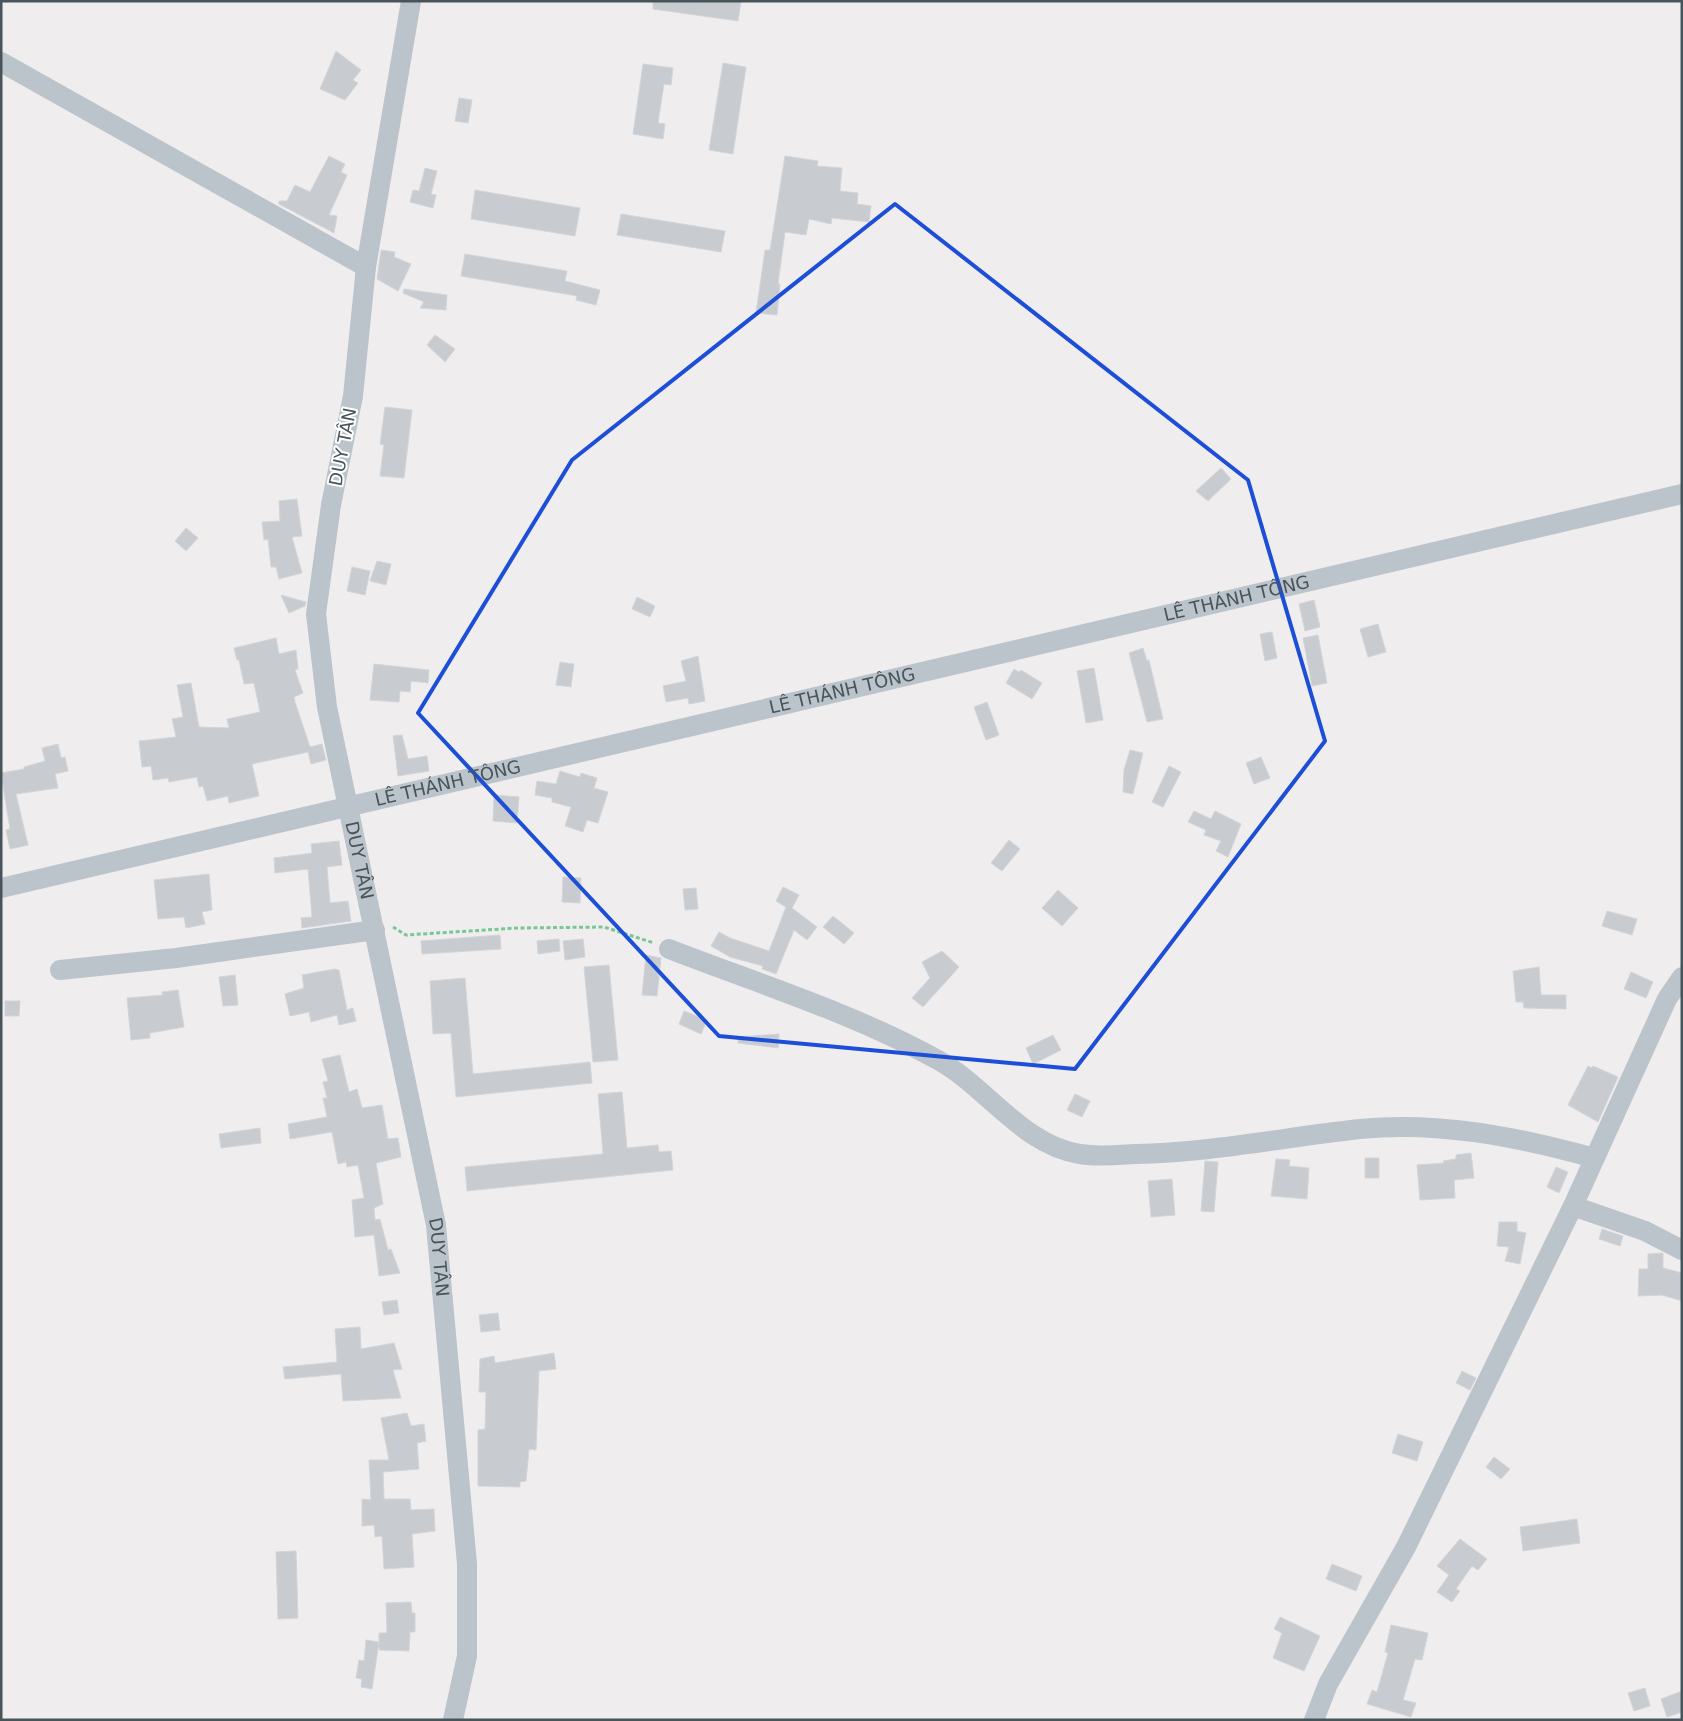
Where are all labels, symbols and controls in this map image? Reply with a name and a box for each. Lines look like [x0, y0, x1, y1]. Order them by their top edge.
street label: DUY TÂN [325, 406, 360, 488]
street label: LÊ THÁNH TÔNG [1161, 571, 1312, 625]
street label: LÊ THÁNH TÔNG [767, 663, 917, 718]
street label: LÊ THÁNH TÔNG [373, 756, 523, 810]
street label: DUY TÂN [341, 819, 378, 901]
street label: DUY TÂN [425, 1216, 454, 1298]

